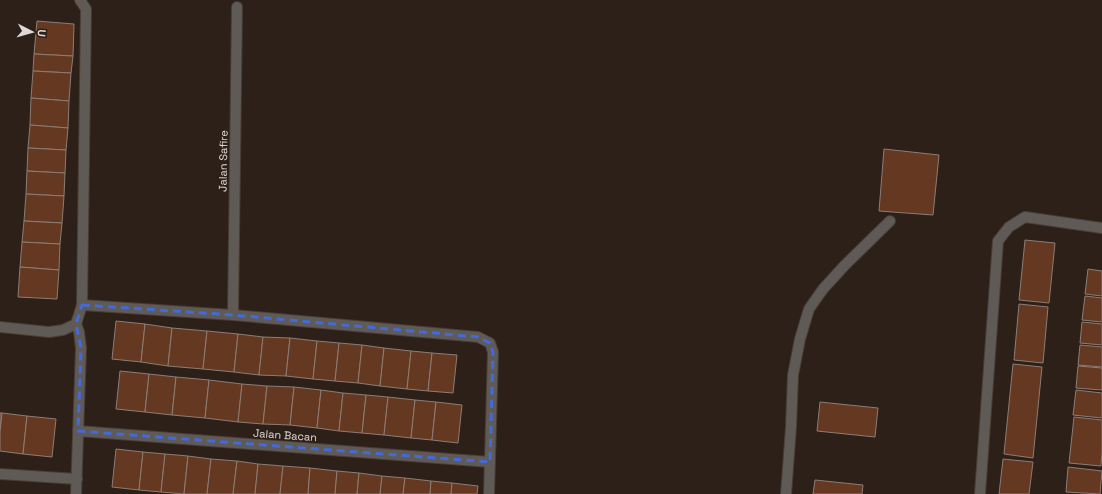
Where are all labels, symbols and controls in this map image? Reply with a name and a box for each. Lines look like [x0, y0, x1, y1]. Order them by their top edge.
north arrow [12, 12, 52, 52]
text: U [35, 29, 49, 37]
street label: Jalan Safire [215, 130, 231, 192]
street label: Jalan Bacan [252, 426, 318, 444]

